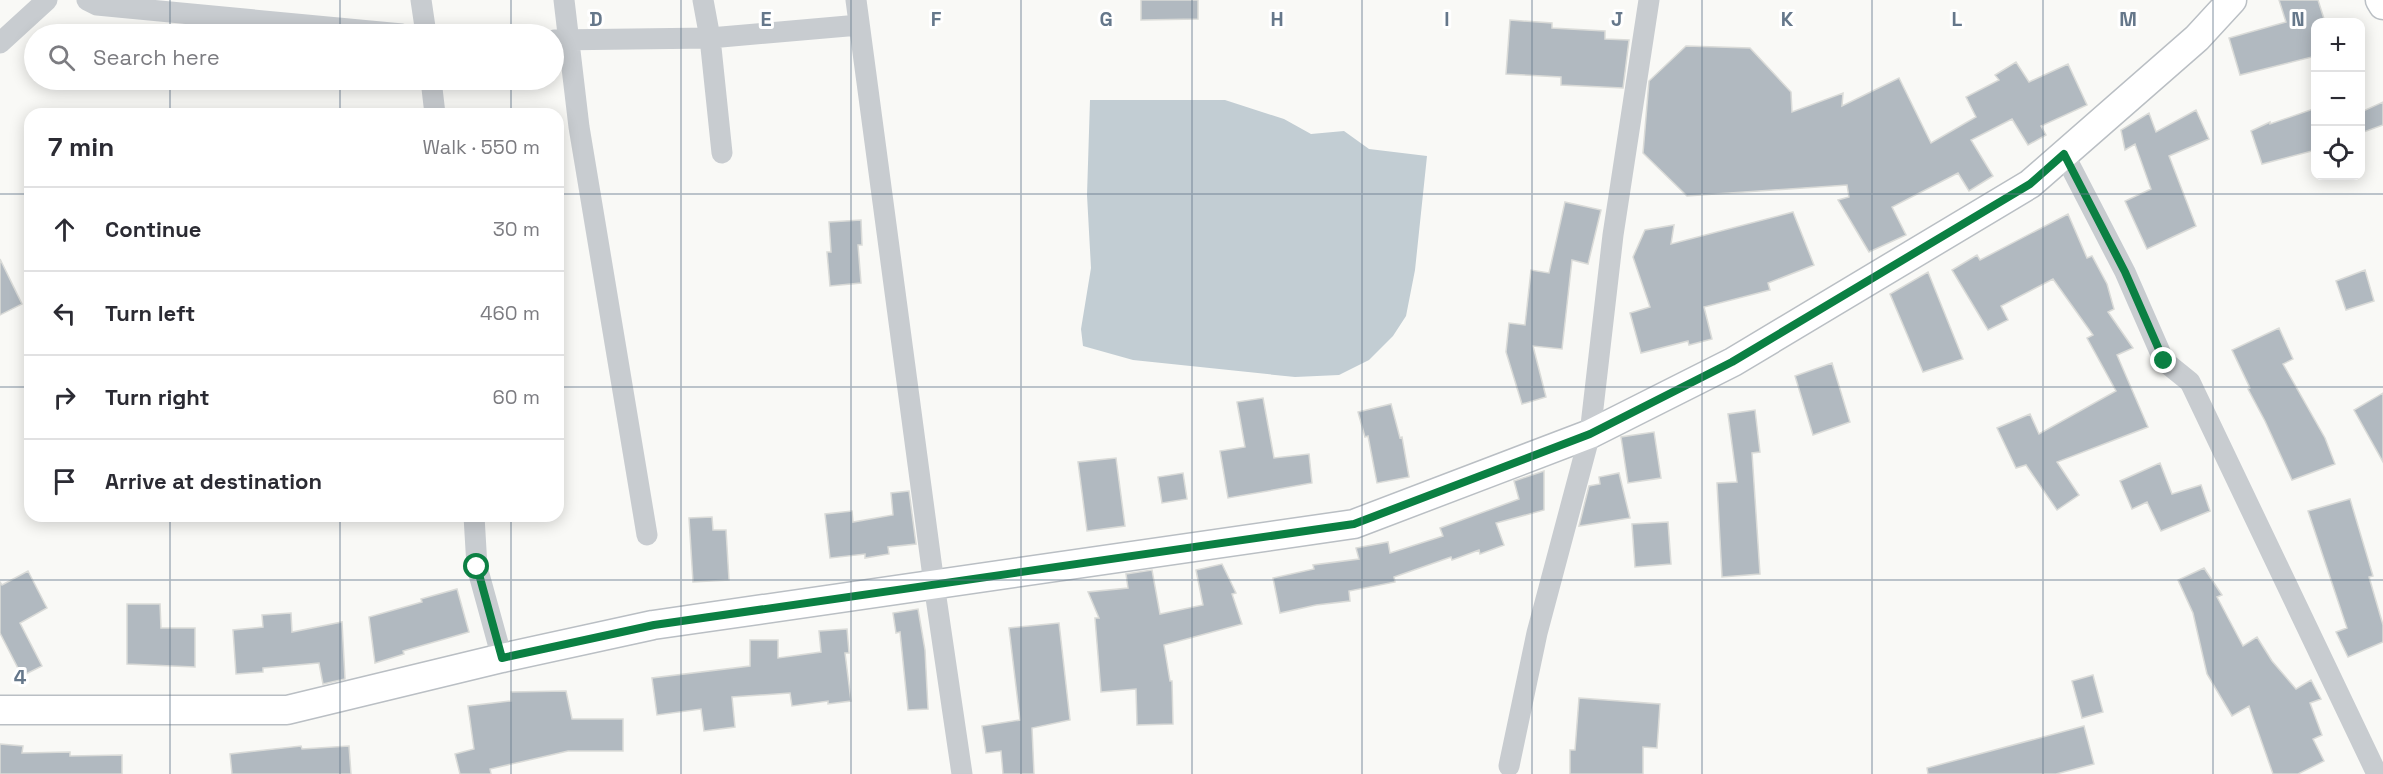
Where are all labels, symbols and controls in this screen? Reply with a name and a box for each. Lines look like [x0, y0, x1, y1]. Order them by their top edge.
text: D [589, 6, 603, 32]
text: E [760, 6, 772, 32]
text: F [931, 6, 942, 32]
text: G [1099, 6, 1113, 32]
text: H [1270, 6, 1284, 32]
text: I [1444, 6, 1450, 32]
text: J [1611, 6, 1623, 32]
text: K [1781, 6, 1794, 32]
text: L [1952, 6, 1963, 32]
text: M [2119, 6, 2137, 32]
text: N [2291, 6, 2305, 32]
map controls [2311, 18, 2365, 180]
button: + [2311, 18, 2365, 72]
search box [24, 24, 564, 90]
icon: search [45, 41, 78, 74]
text: Search here [93, 43, 220, 71]
button: − [2311, 72, 2365, 126]
button: locate [2311, 126, 2365, 180]
text: 7 min [48, 130, 114, 164]
text: Walk · 550 m [422, 134, 540, 160]
icon: ahead [48, 213, 81, 246]
text: Continue [105, 215, 201, 243]
text: 30 m [493, 216, 540, 242]
icon: left [48, 297, 81, 330]
text: Turn left [105, 299, 195, 327]
text: 460 m [480, 300, 540, 326]
route end [2150, 347, 2176, 373]
icon: right [48, 381, 81, 414]
text: Turn right [105, 383, 210, 411]
text: 60 m [493, 384, 540, 410]
icon: arrive [48, 465, 81, 498]
text: Arrive at destination [105, 467, 322, 495]
route start [463, 553, 489, 579]
text: 4 [14, 664, 27, 690]

